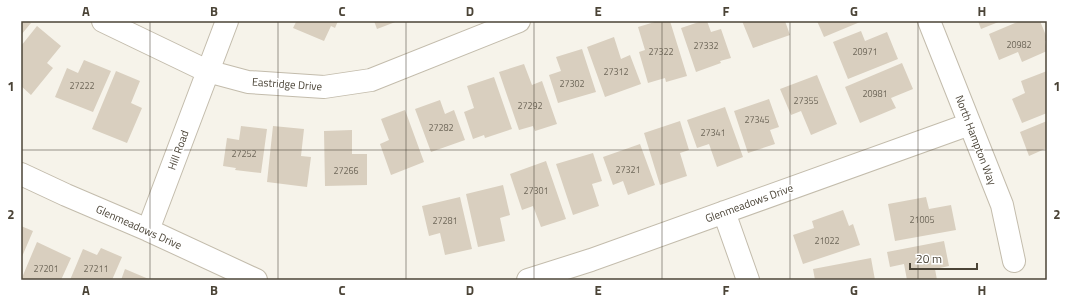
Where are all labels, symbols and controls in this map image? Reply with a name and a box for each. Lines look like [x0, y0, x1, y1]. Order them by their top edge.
text: A [82, 1, 90, 21]
text: B [210, 1, 218, 21]
text: C [338, 1, 346, 21]
text: D [466, 1, 474, 21]
text: E [594, 1, 602, 21]
text: F [723, 1, 730, 21]
text: G [850, 1, 858, 21]
text: H [978, 1, 986, 21]
house number: 20982 [1006, 38, 1032, 51]
house number: 27332 [693, 39, 719, 52]
house number: 27322 [648, 45, 674, 58]
house number: 20971 [852, 45, 878, 58]
house number: 27312 [603, 65, 629, 78]
street label: Eastridge Drive [251, 74, 323, 94]
text: 1 [7, 76, 15, 96]
text: 1 [1053, 76, 1061, 96]
house number: 27302 [559, 77, 585, 90]
house number: 27222 [69, 79, 95, 92]
house number: 20981 [862, 87, 888, 100]
street label: North Hampton Way [951, 93, 1001, 188]
house number: 27355 [793, 94, 819, 107]
house number: 27292 [517, 99, 543, 112]
house number: 27345 [744, 113, 770, 126]
house number: 27282 [428, 121, 454, 134]
house number: 27341 [700, 126, 726, 139]
street label: Hill Road [163, 128, 193, 172]
house number: 27252 [231, 147, 257, 160]
house number: 27321 [615, 163, 641, 176]
house number: 27266 [333, 164, 359, 177]
street label: Glenmeadows Drive [703, 180, 796, 226]
house number: 27301 [523, 184, 549, 197]
street label: Glenmeadows Drive [93, 201, 185, 253]
text: 2 [7, 204, 15, 224]
text: 2 [1053, 204, 1061, 224]
house number: 21005 [909, 213, 935, 226]
house number: 27281 [432, 214, 458, 227]
house number: 21022 [814, 234, 840, 247]
scale bar [910, 245, 977, 271]
text: 20 m [916, 249, 942, 268]
house number: 27201 [33, 262, 59, 275]
house number: 27211 [83, 262, 109, 275]
text: A [82, 280, 90, 300]
text: B [210, 280, 218, 300]
text: C [338, 280, 346, 300]
text: D [466, 280, 474, 300]
text: E [594, 280, 602, 300]
text: F [723, 280, 730, 300]
text: G [850, 280, 858, 300]
text: H [978, 280, 986, 300]

